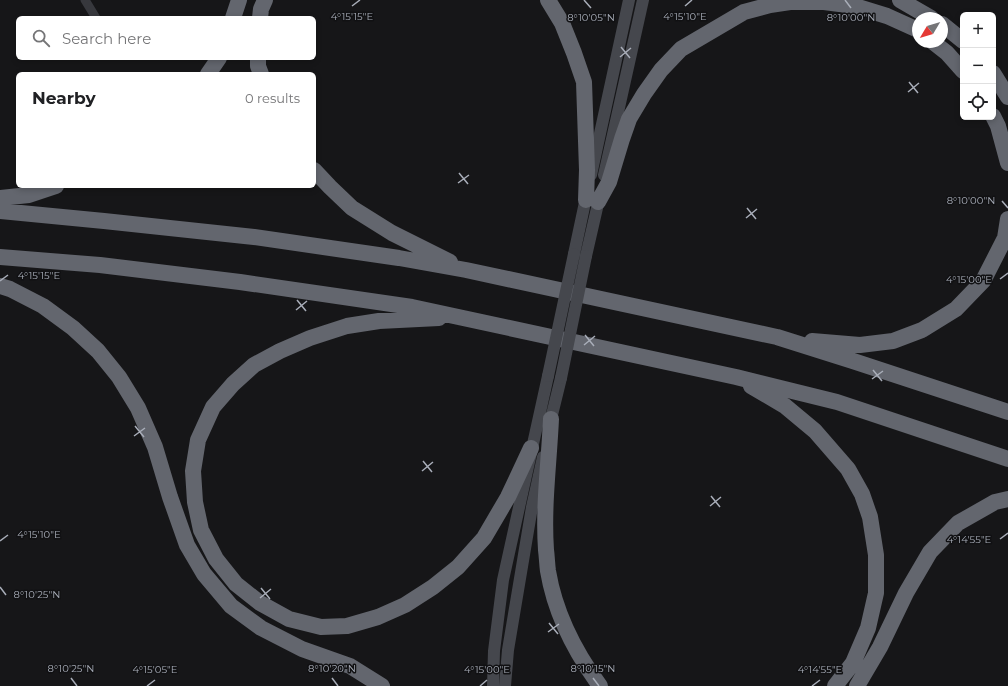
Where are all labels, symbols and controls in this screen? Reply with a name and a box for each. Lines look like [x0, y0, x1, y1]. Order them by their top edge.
text: 4°15'15"E [331, 10, 373, 23]
text: 4°15'10"E [663, 10, 707, 23]
text: 8°10'05"N [567, 11, 615, 24]
text: 8°10'00"N [827, 11, 875, 24]
north arrow [912, 12, 948, 48]
map controls [960, 12, 996, 120]
button: + [960, 12, 996, 48]
search box [16, 16, 316, 60]
icon: search [30, 27, 52, 49]
text: Search here [62, 29, 151, 48]
button: − [960, 48, 996, 84]
button: locate [960, 84, 996, 120]
text: Nearby [32, 88, 96, 108]
text: 0 results [245, 90, 300, 106]
text: 8°10'00"N [947, 194, 995, 207]
text: 4°15'15"E [18, 269, 60, 282]
text: 4°15'00"E [946, 273, 992, 286]
text: 4°15'10"E [17, 528, 61, 541]
text: 4°14'55"E [947, 533, 992, 546]
text: 8°10'25"N [14, 588, 60, 601]
text: 8°10'25"N [48, 662, 94, 675]
text: 8°10'20"N [308, 662, 356, 675]
text: 8°10'15"N [571, 662, 615, 675]
text: 4°15'05"E [133, 663, 178, 676]
text: 4°15'00"E [464, 663, 510, 676]
text: 4°14'55"E [798, 663, 843, 676]

